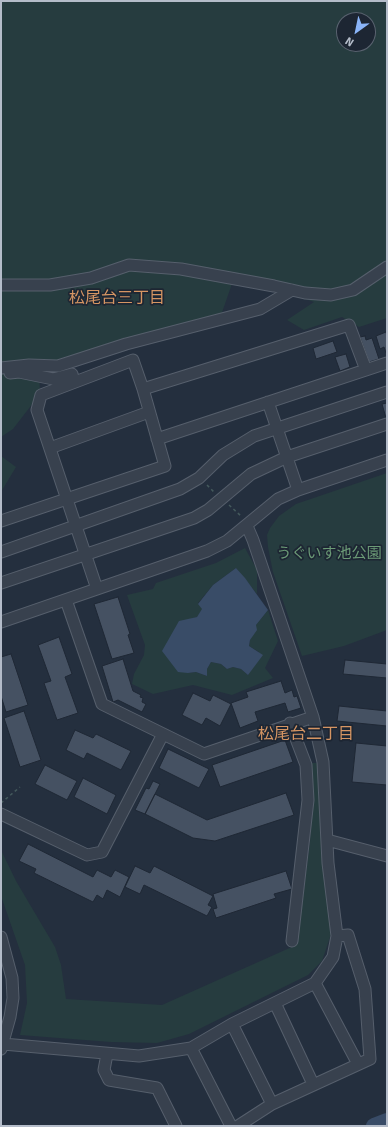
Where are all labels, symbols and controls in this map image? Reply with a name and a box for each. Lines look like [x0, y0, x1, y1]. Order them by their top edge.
north arrow [336, 12, 376, 52]
text: N [343, 34, 356, 49]
district label: 松尾台三丁目 [69, 289, 165, 309]
park label: うぐいす池公園 [277, 545, 381, 563]
district label: 松尾台二丁目 [258, 725, 354, 745]

